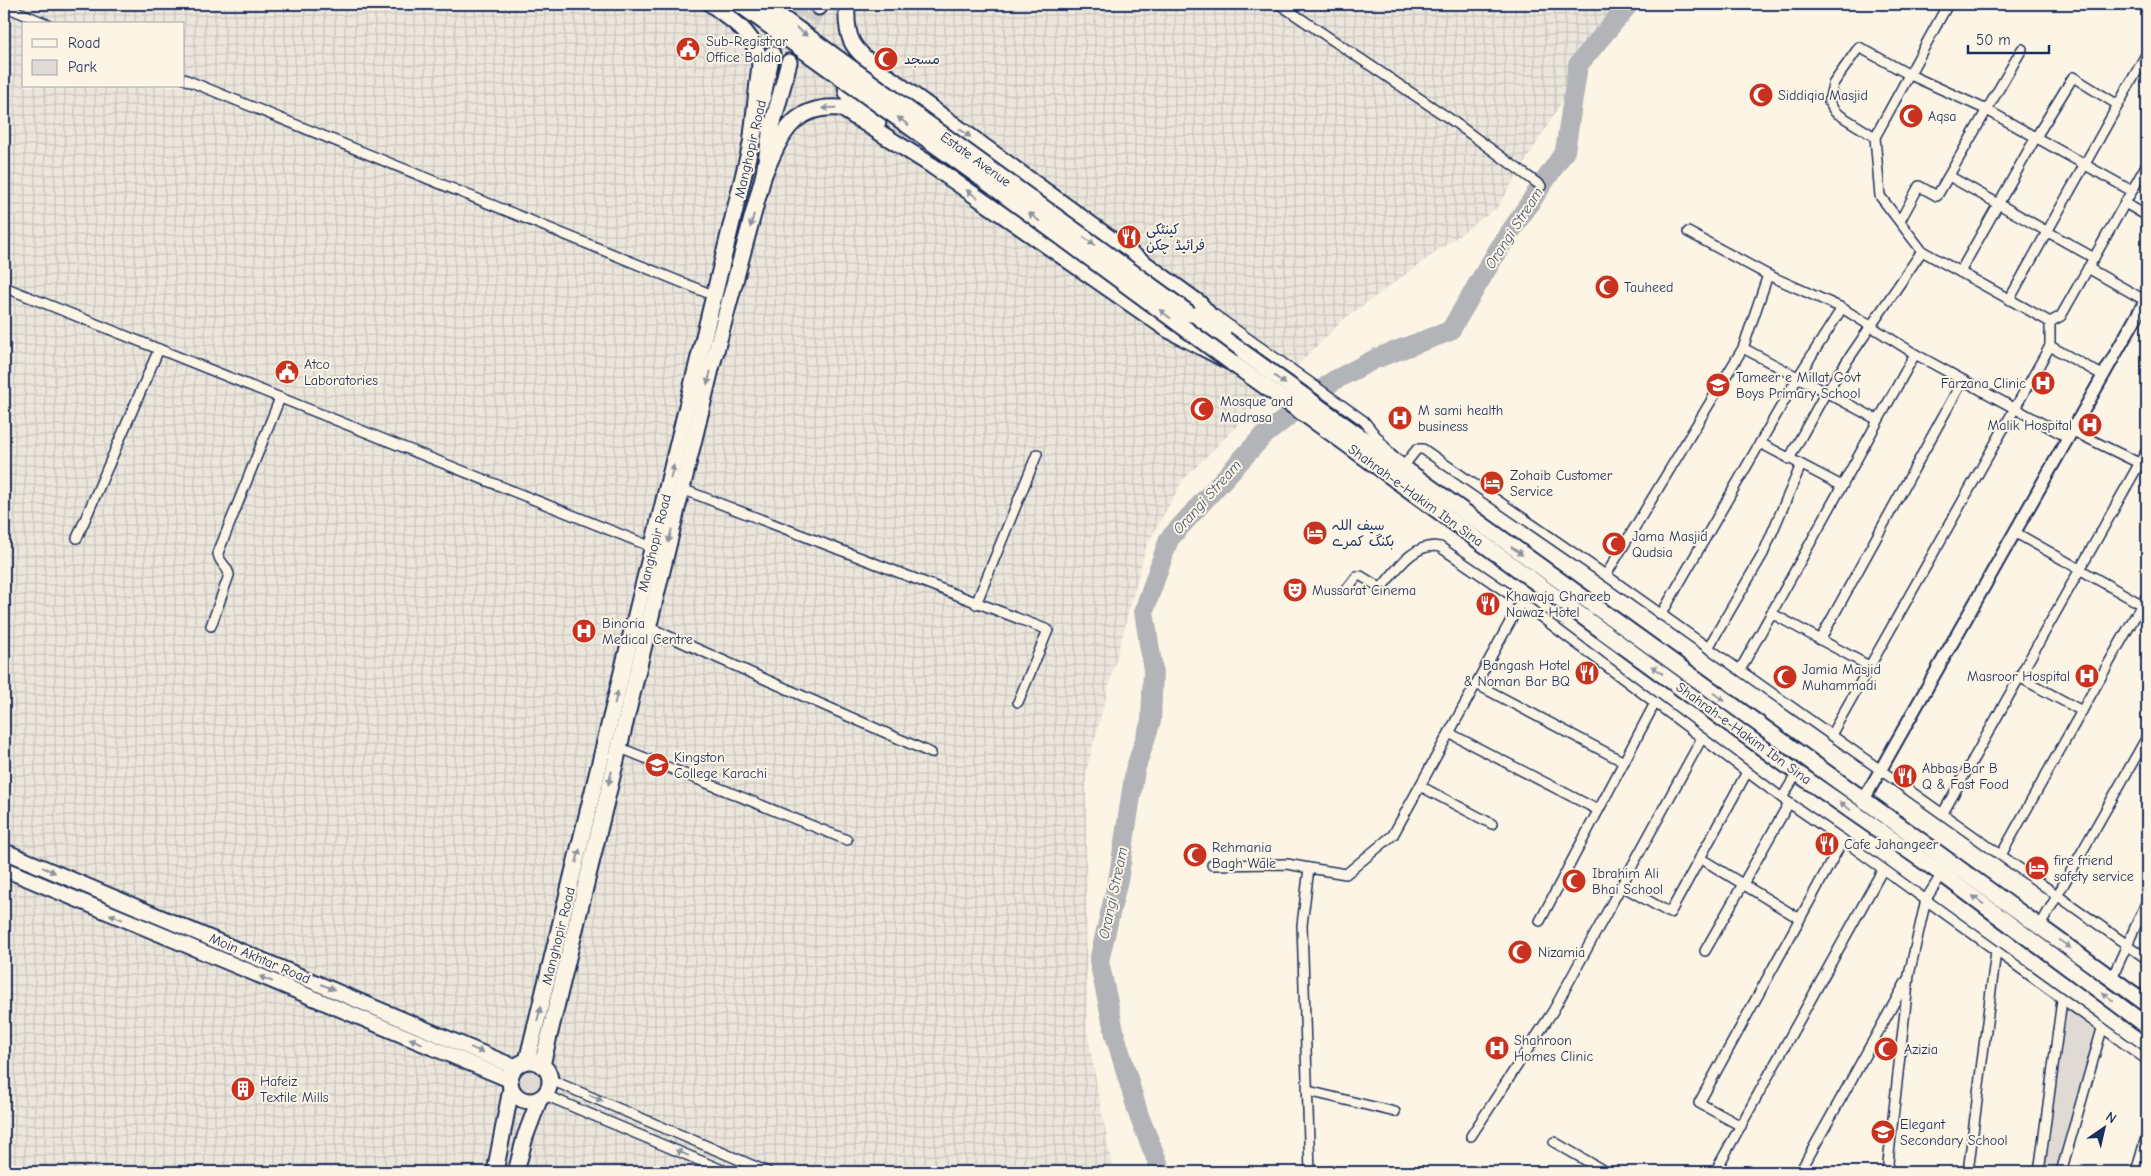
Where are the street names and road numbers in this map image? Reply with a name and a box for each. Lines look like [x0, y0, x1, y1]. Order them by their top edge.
street label: Manghopir Road [731, 98, 770, 200]
street label: Estate Avenue [937, 128, 1014, 191]
street label: Shahrah-e-Hakim Ibn Sina [1345, 441, 1487, 550]
street label: Manghopir Road [634, 492, 675, 594]
street label: Shahrah-e-Hakim Ibn Sina [1673, 679, 1815, 788]
street label: Manghopir Road [538, 885, 579, 987]
street label: Moin Akhtar Road [207, 929, 313, 987]

